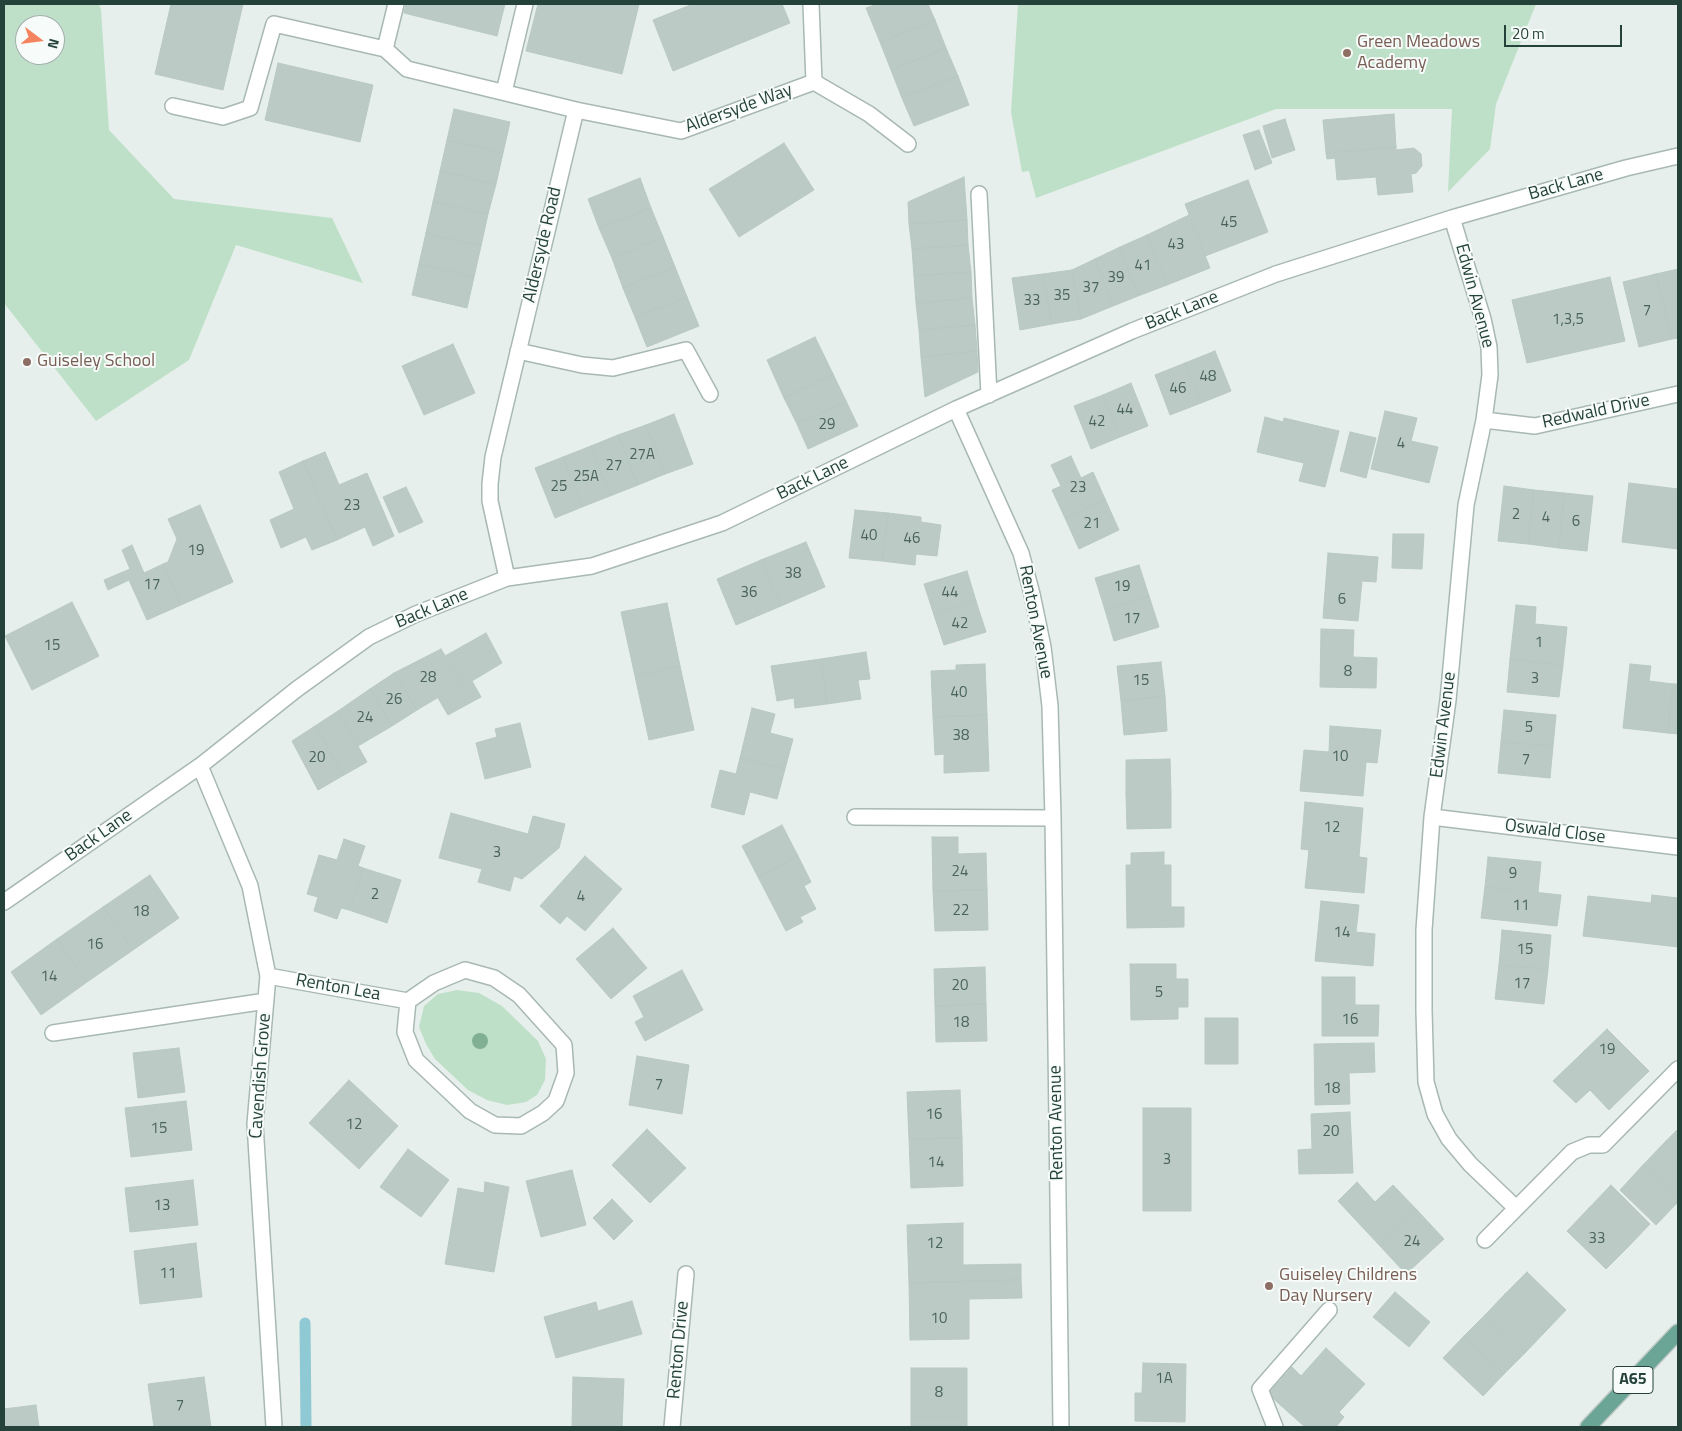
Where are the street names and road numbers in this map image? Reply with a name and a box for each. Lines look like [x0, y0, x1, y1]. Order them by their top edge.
street label: Aldersyde Way [683, 80, 795, 138]
street label: Back Lane [1526, 164, 1606, 206]
street label: Aldersyde Road [519, 185, 567, 305]
street label: Edwin Avenue [1450, 242, 1498, 350]
street label: Back Lane [1142, 287, 1222, 335]
street label: Redwald Drive [1540, 390, 1652, 434]
street label: Back Lane [774, 452, 852, 506]
street label: Renton Avenue [1013, 563, 1057, 681]
street label: Back Lane [392, 584, 472, 634]
street label: Edwin Avenue [1427, 671, 1461, 779]
street label: Back Lane [61, 805, 137, 867]
street label: Oswald Close [1503, 815, 1607, 849]
street label: Renton Lea [294, 970, 382, 1006]
street label: Cavendish Grove [246, 1013, 276, 1139]
street label: Renton Avenue [1045, 1065, 1069, 1181]
street label: Renton Drive [664, 1300, 694, 1400]
road number: A65 [1613, 1366, 1653, 1394]

